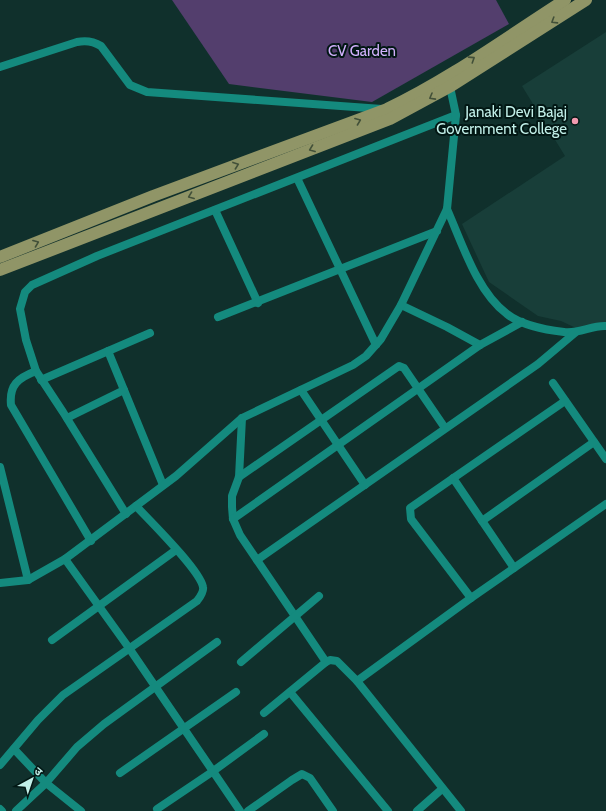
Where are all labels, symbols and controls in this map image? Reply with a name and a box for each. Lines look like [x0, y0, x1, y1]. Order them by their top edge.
one-way arrow [551, 16, 558, 23]
park label: CV Garden [328, 42, 396, 60]
one-way arrow [468, 57, 475, 64]
one-way arrow [428, 93, 436, 100]
place label: Janaki Devi Bajaj Government College [436, 103, 567, 138]
marker: Janaki Devi Bajaj Government College [570, 116, 580, 126]
one-way arrow [354, 117, 361, 125]
one-way arrow [309, 145, 316, 153]
one-way arrow [232, 162, 239, 170]
one-way arrow [188, 191, 195, 199]
one-way arrow [33, 239, 40, 247]
north arrow [12, 759, 52, 799]
text: उ [31, 764, 46, 779]

